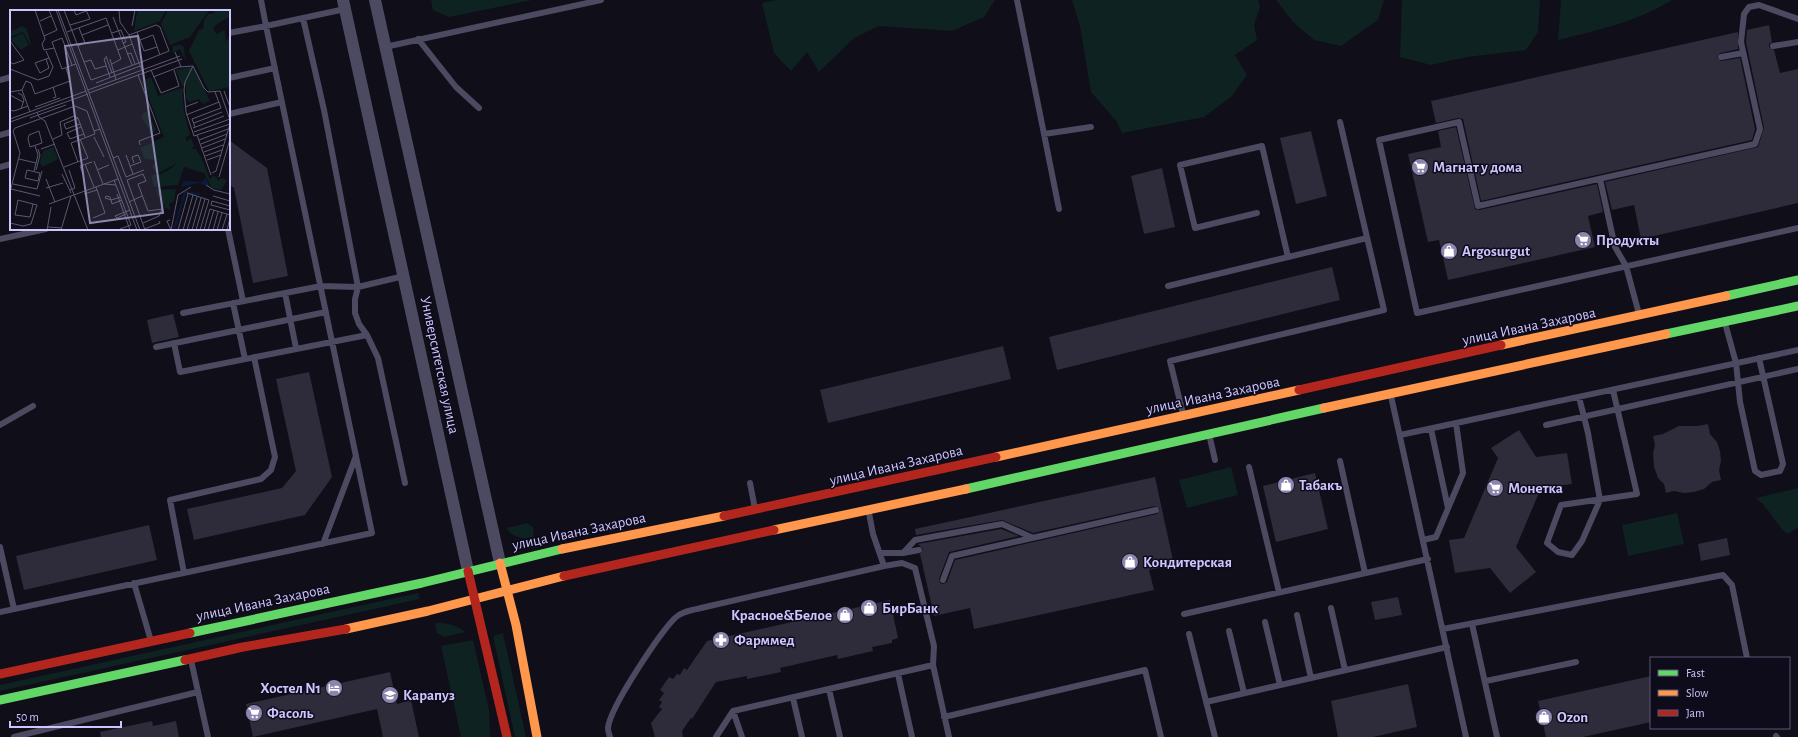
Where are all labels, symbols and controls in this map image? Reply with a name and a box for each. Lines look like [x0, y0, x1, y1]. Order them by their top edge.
inset map [10, 10, 230, 230]
supermarket icon: Магнат у дома [1410, 157, 1430, 177]
place label: Магнат у дома [1433, 160, 1522, 175]
supermarket icon: Продукты [1573, 230, 1593, 250]
place label: Продукты [1596, 233, 1659, 248]
shop icon: Argosurgut [1439, 241, 1459, 261]
place label: Argosurgut [1462, 244, 1530, 259]
street label: Университетская улица [418, 295, 461, 435]
street label: улица Ивана Захарова [1460, 305, 1597, 348]
street label: улица Ивана Захарова [1144, 374, 1281, 417]
street label: улица Ивана Захарова [827, 443, 964, 488]
shop icon: Табакъ [1276, 475, 1296, 495]
place label: Табакъ [1299, 478, 1343, 493]
supermarket icon: Монетка [1485, 478, 1505, 498]
place label: Монетка [1508, 481, 1563, 496]
street label: улица Ивана Захарова [510, 510, 647, 553]
shop icon: Кондитерская [1120, 552, 1140, 572]
place label: Кондитерская [1143, 555, 1232, 570]
street label: улица Ивана Захарова [194, 581, 331, 624]
shop icon: БирБанк [859, 598, 879, 618]
place label: БирБанк [882, 601, 939, 616]
shop icon: Красное&Белое [835, 605, 855, 625]
place label: Красное&Белое [731, 608, 832, 623]
pharmacy icon: Фарммед [711, 630, 731, 650]
place label: Фарммед [734, 633, 795, 648]
legend [1650, 657, 1790, 729]
text: Fast [1686, 667, 1705, 679]
hotel icon: Хостел N1 [324, 678, 344, 698]
place label: Хостел N1 [260, 681, 321, 696]
school or university icon: Карапуз [380, 685, 400, 705]
text: Slow [1686, 687, 1708, 699]
place label: Карапуз [403, 688, 455, 703]
scale bar [10, 703, 121, 729]
supermarket icon: Фасоль [244, 703, 264, 723]
place label: Фасоль [267, 706, 313, 721]
shop icon: Ozon [1534, 707, 1554, 727]
text: Jam [1686, 707, 1705, 719]
place label: Ozon [1557, 710, 1588, 725]
text: 50 m [16, 711, 39, 723]

